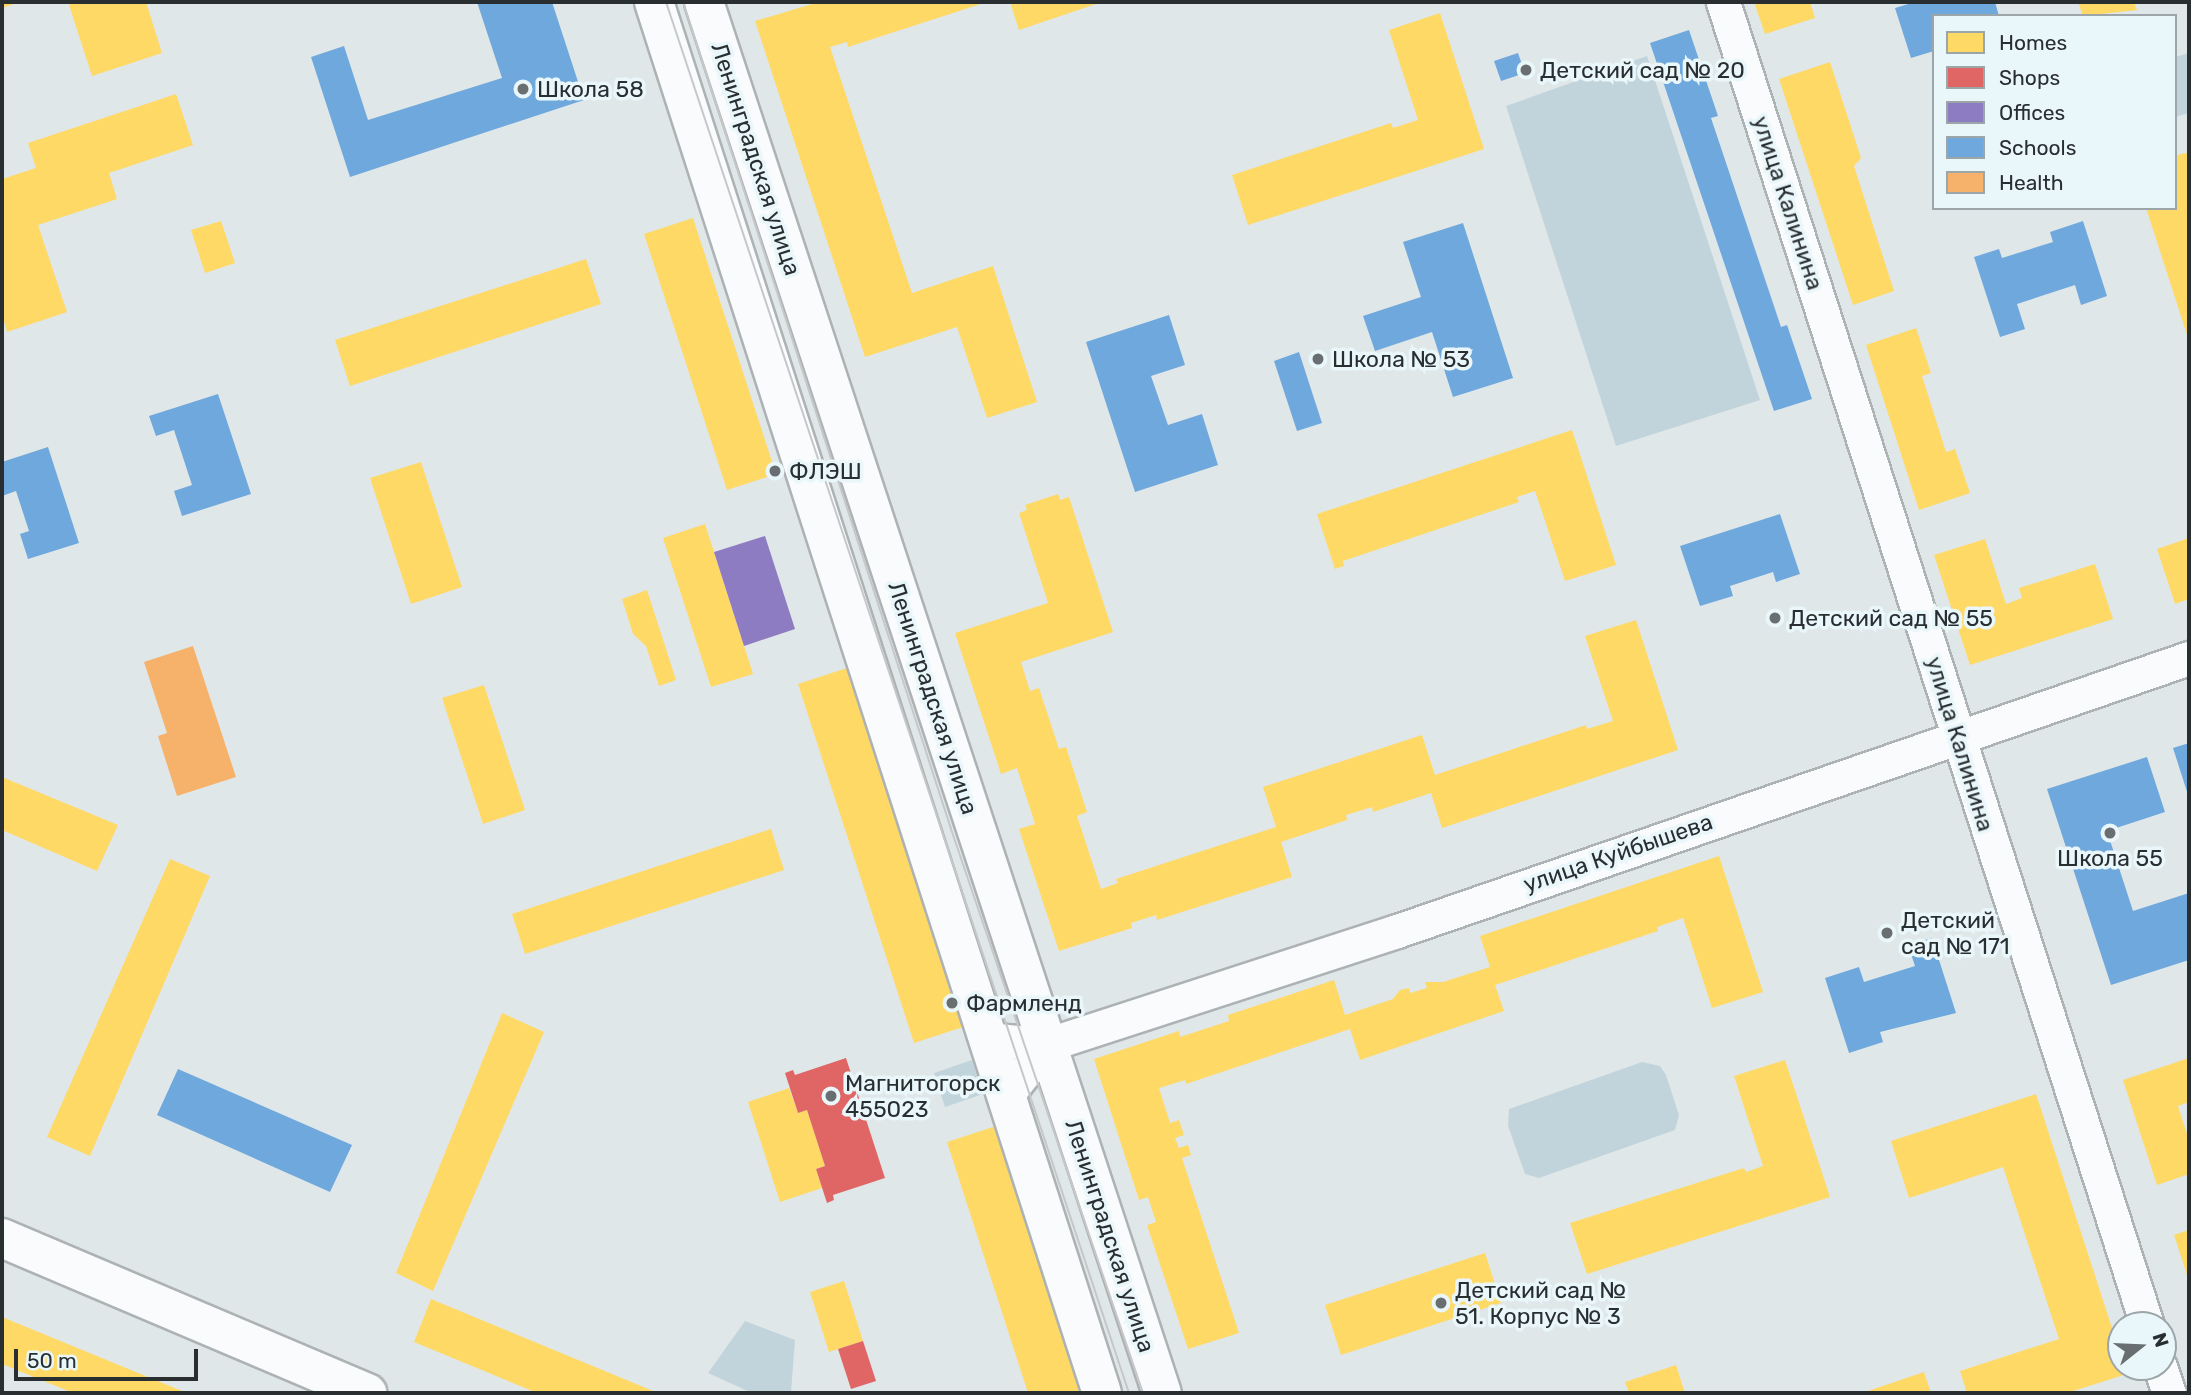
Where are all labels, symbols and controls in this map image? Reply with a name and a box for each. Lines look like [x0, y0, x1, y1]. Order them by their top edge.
legend [1932, 14, 2177, 210]
text: Homes [1999, 30, 2067, 55]
street label: Ленинградская улица [705, 39, 807, 279]
place label: Детский сад № 20 [1540, 56, 1745, 84]
marker: Детский сад № 20 [1518, 62, 1534, 78]
text: Shops [1999, 65, 2060, 90]
place label: Школа 58 [537, 75, 644, 103]
marker: Школа 58 [515, 81, 531, 97]
text: Offices [1999, 100, 2065, 125]
street label: улица Калинина [1747, 113, 1829, 293]
text: Schools [1999, 135, 2076, 160]
text: Health [1999, 170, 2063, 195]
place label: Школа № 53 [1332, 345, 1470, 373]
marker: Школа № 53 [1310, 351, 1326, 367]
place label: ФЛЭШ [789, 457, 862, 485]
marker: ФЛЭШ [767, 463, 783, 479]
street label: Ленинградская улица [882, 578, 984, 818]
place label: Детский сад № 55 [1789, 604, 1993, 632]
marker: Детский сад № 55 [1767, 610, 1783, 626]
street label: улица Калинина [1920, 653, 2000, 835]
street label: улица Куйбышева [1520, 808, 1716, 898]
marker: Школа 55 [2102, 825, 2118, 841]
place label: Школа 55 [2057, 844, 2163, 872]
place label: Детский сад № 171 [1901, 906, 2010, 960]
marker: Детский сад № 171 [1879, 925, 1895, 941]
place label: Фармленд [966, 989, 1082, 1017]
marker: Фармленд [944, 995, 960, 1011]
place label: Магнитогорск 455023 [845, 1069, 1000, 1123]
marker: Магнитогорск 455023 [823, 1088, 839, 1104]
street label: Ленинградская улица [1059, 1116, 1161, 1356]
place label: Детский сад № 51. Корпус № 3 [1455, 1276, 1626, 1330]
marker: Детский сад № 51. Корпус № 3 [1433, 1295, 1449, 1311]
north arrow [2107, 1311, 2177, 1381]
text: N [2147, 1330, 2174, 1350]
scale bar [18, 1336, 201, 1380]
text: 50 m [27, 1348, 77, 1373]

